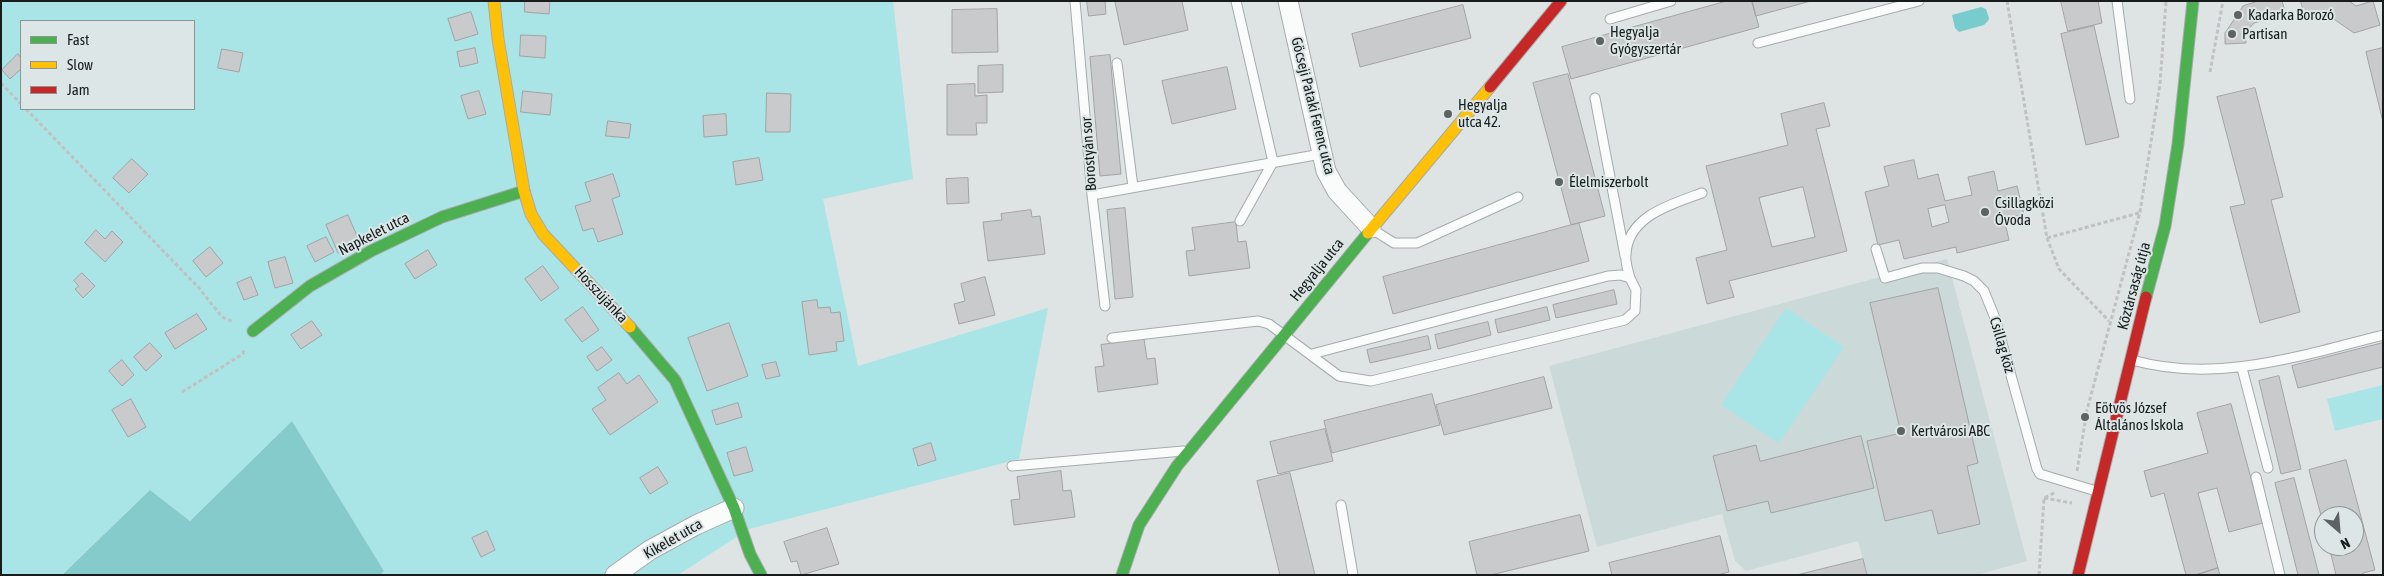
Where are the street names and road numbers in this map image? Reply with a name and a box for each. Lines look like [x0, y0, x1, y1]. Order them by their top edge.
street label: Göcseji Pataki Ferenc utca [1287, 35, 1339, 177]
street label: Borostyán sor [1077, 116, 1101, 192]
street label: Napkelet utca [336, 209, 412, 259]
street label: Hegyalja utca [1286, 235, 1348, 305]
street label: Köztársaság útja [2114, 240, 2154, 332]
street label: Hosszújánka [570, 263, 632, 327]
street label: Csillag köz [1985, 315, 2019, 375]
street label: Kikelet utca [640, 515, 706, 563]

